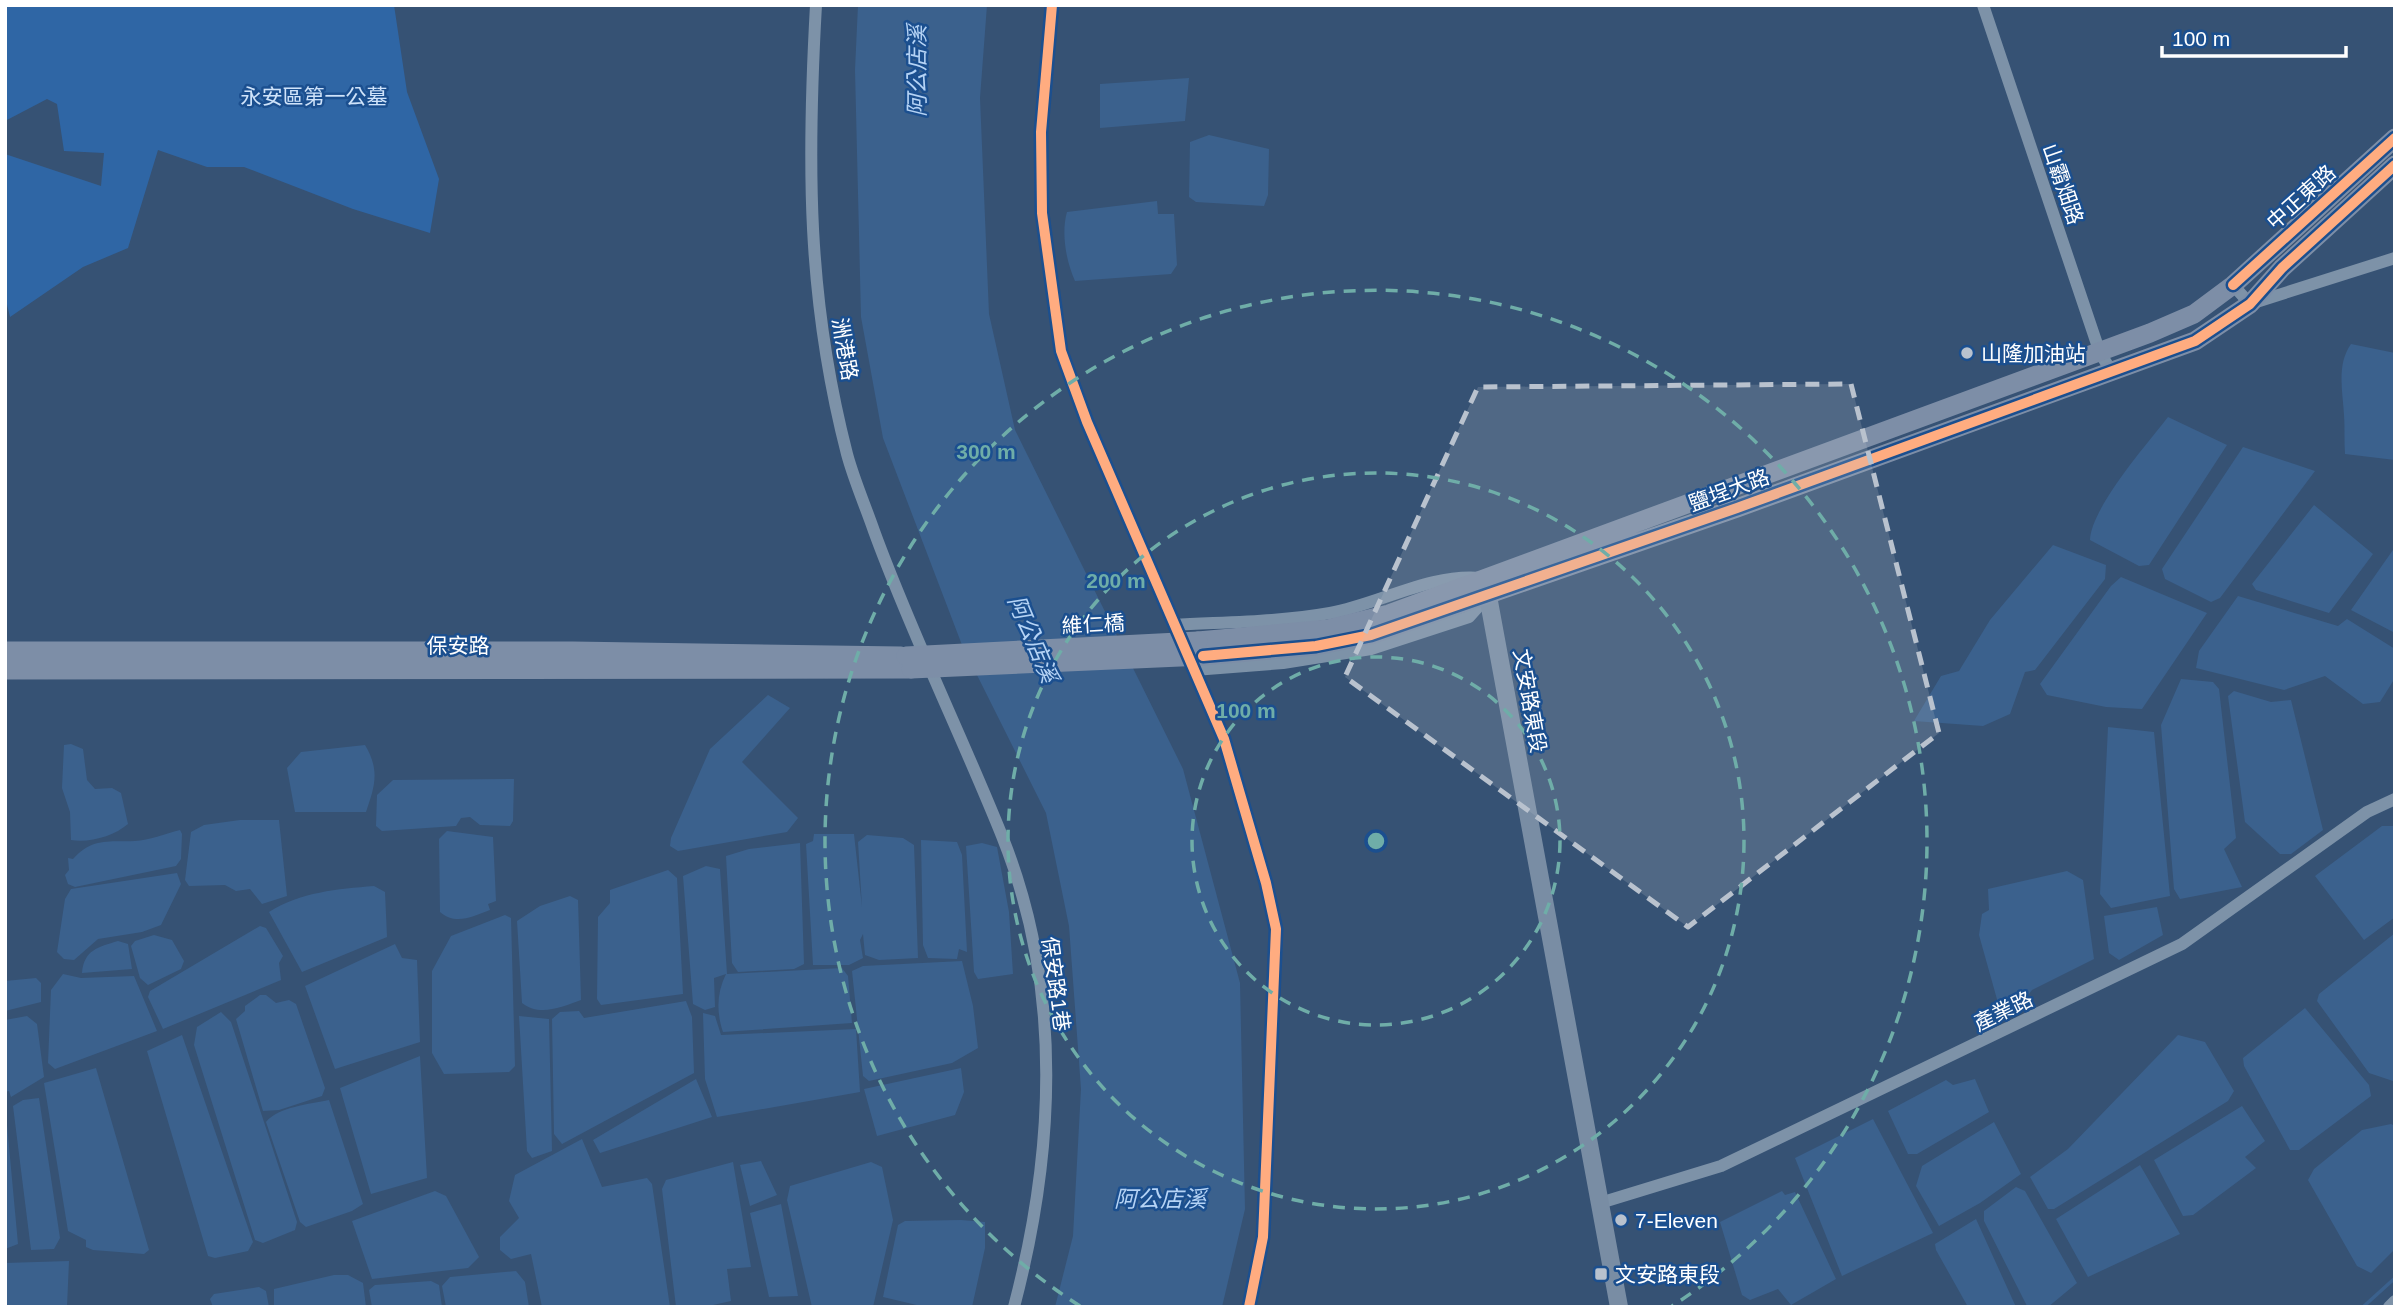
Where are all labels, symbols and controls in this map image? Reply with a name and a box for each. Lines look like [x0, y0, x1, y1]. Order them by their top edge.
scale bar [2162, 14, 2346, 58]
water label: 阿公店溪 [904, 22, 930, 117]
text: 100 m [2172, 27, 2230, 50]
park label: 永安區第一公墓 [241, 85, 388, 108]
street label: 山霸畑路 [2038, 141, 2088, 227]
street label: 中正東路 [2262, 160, 2340, 234]
street label: 洲港路 [828, 316, 862, 382]
place label: 山隆加油站 [1981, 342, 2086, 365]
marker: 山隆加油站 [1959, 345, 1975, 361]
text: 300 m [956, 440, 1016, 463]
street label: 鹽埕大路 [1686, 465, 1772, 515]
text: 200 m [1086, 569, 1146, 592]
water label: 阿公店溪 [1003, 592, 1064, 689]
street label: 維仁橋 [1061, 611, 1125, 637]
street label: 保安路 [427, 634, 490, 657]
street label: 文安路東段 [1510, 647, 1550, 755]
text: 100 m [1216, 699, 1276, 722]
centre of rings [1364, 829, 1388, 853]
street label: 保安路1巷 [1038, 935, 1074, 1033]
street label: 產業路 [1970, 987, 2036, 1035]
water label: 阿公店溪 [1114, 1186, 1209, 1212]
place label: 7-Eleven [1635, 1209, 1718, 1232]
marker: 7-Eleven [1613, 1212, 1629, 1228]
place label: 文安路東段 [1615, 1263, 1720, 1286]
marker: 文安路東段 [1593, 1266, 1609, 1282]

